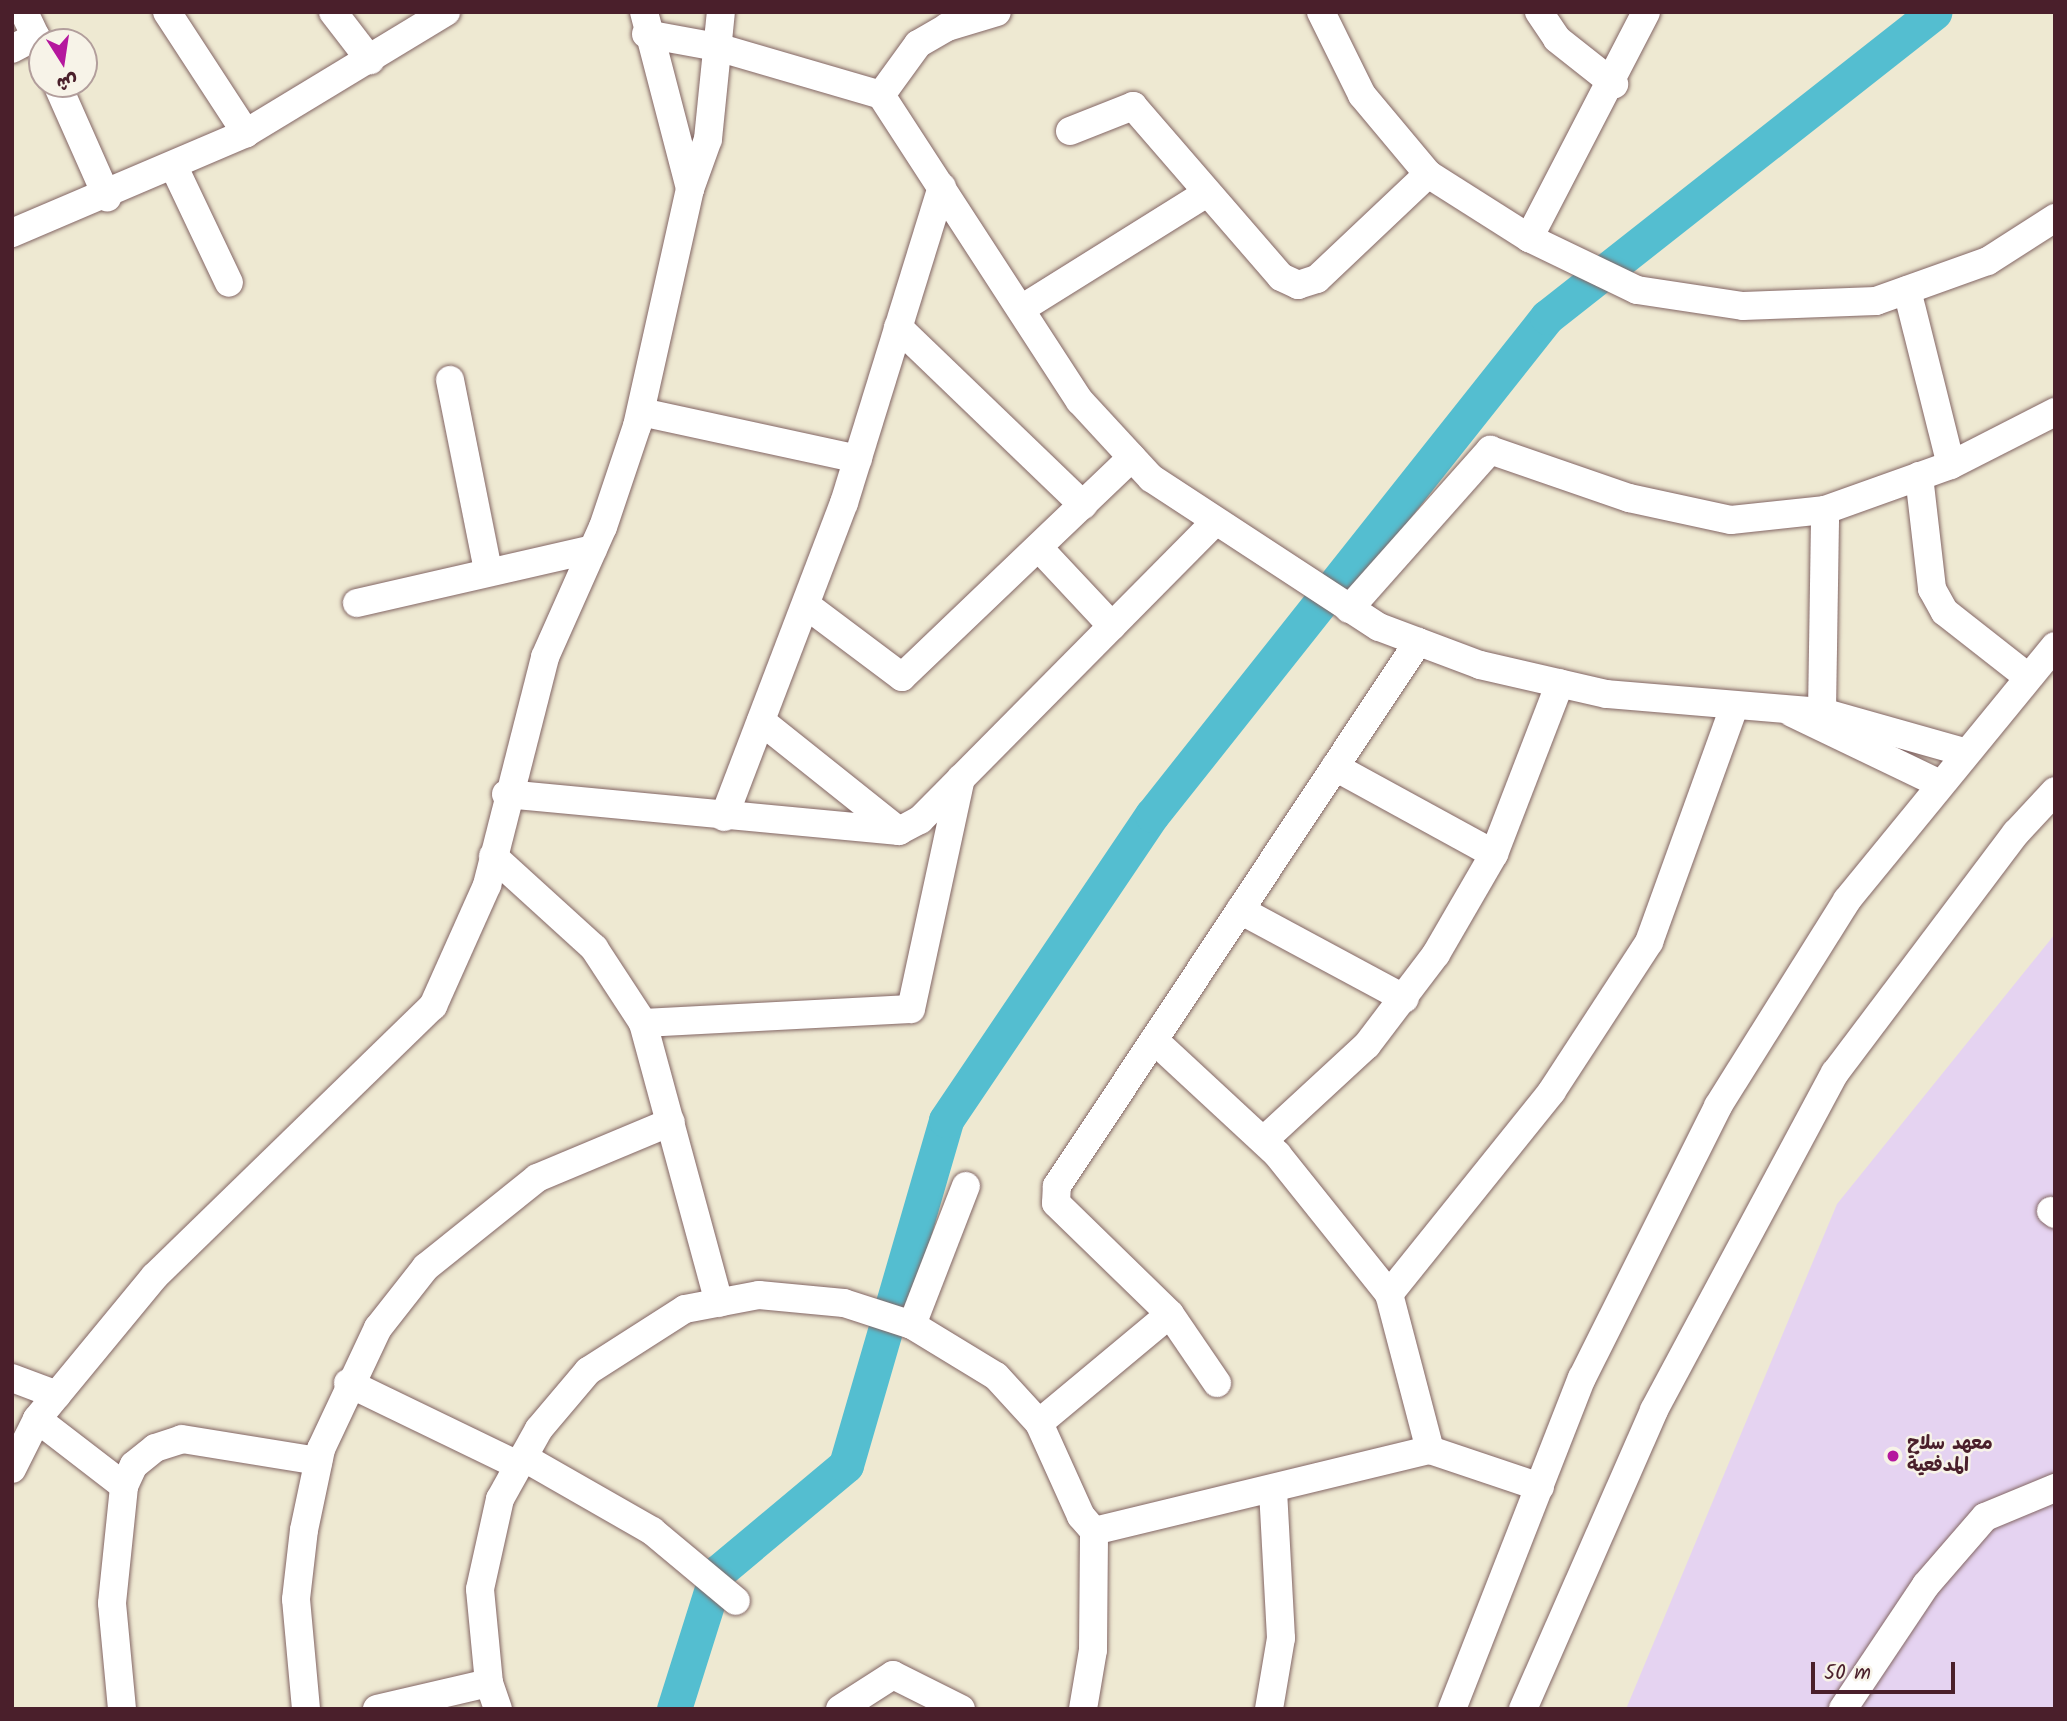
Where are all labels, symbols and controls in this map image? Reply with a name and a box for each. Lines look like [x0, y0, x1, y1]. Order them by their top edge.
north arrow [28, 28, 98, 98]
text: ش [54, 65, 80, 98]
place label: معهد سلاح المدفعية [1907, 1434, 1993, 1478]
marker: معهد سلاح المدفعية [1885, 1448, 1901, 1464]
scale bar [1815, 1648, 1958, 1692]
text: 50 m [1824, 1657, 1871, 1690]

